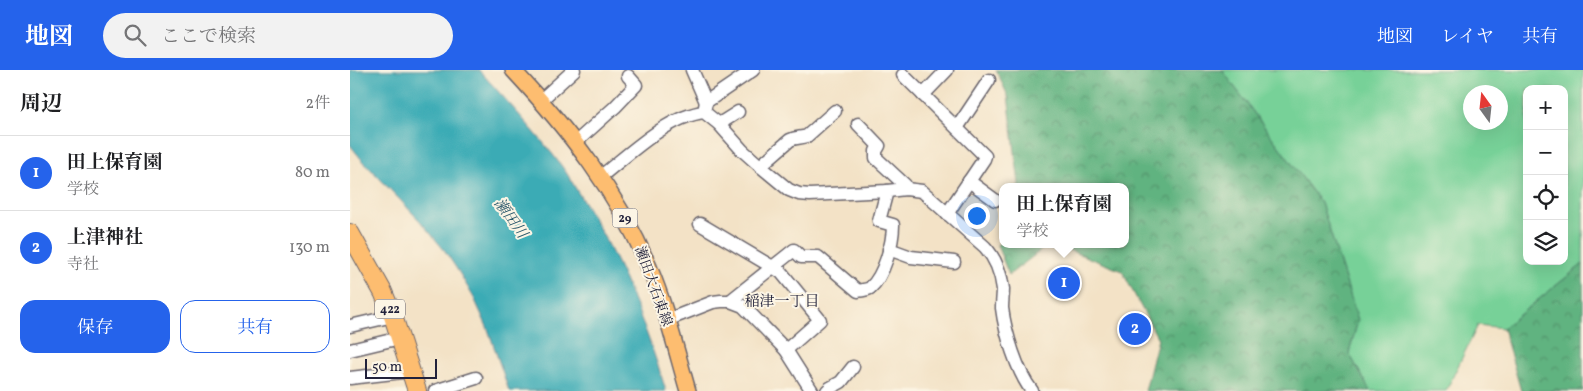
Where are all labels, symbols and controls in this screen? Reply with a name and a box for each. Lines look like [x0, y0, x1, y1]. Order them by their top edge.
search box [103, 13, 453, 58]
text: 地図 [25, 21, 73, 55]
icon: search [121, 21, 149, 49]
text: ここで検索 [161, 24, 256, 50]
text: 地図 [1377, 25, 1413, 50]
text: レイヤ [1441, 25, 1494, 50]
text: 共有 [1522, 25, 1558, 50]
north arrow [1463, 85, 1508, 130]
map controls [1523, 85, 1568, 265]
button: + [1523, 85, 1568, 130]
text: 周辺 [20, 90, 62, 119]
text: 2件 [305, 93, 330, 115]
button: − [1523, 130, 1568, 175]
text: 田上保育園 [67, 150, 162, 176]
text: 1 [33, 162, 39, 184]
text: 80 m [295, 162, 330, 184]
button: locate [1523, 175, 1568, 220]
text: 学校 [67, 179, 99, 201]
popup [999, 183, 1129, 248]
text: 田上保育園 [1016, 192, 1112, 218]
water label: 瀬田川 [488, 195, 533, 245]
your location [964, 203, 990, 229]
road number: 29 [612, 208, 638, 228]
button: layers [1523, 220, 1568, 265]
text: 学校 [1016, 221, 1049, 243]
text: 上津神社 [67, 225, 143, 251]
text: 2 [32, 237, 40, 259]
text: 130 m [289, 237, 330, 259]
street label: 瀬田大石東線 [629, 244, 676, 329]
text: 寺社 [67, 254, 99, 276]
pin: 1 [1048, 264, 1080, 302]
district label: 稲津一丁目 [744, 292, 820, 313]
button: 保存 [20, 300, 170, 353]
button: 共有 [180, 300, 330, 353]
road number: 422 [375, 300, 405, 318]
pin: 2 [1119, 310, 1151, 348]
scale bar [365, 356, 438, 379]
text: 50 m [372, 358, 402, 377]

